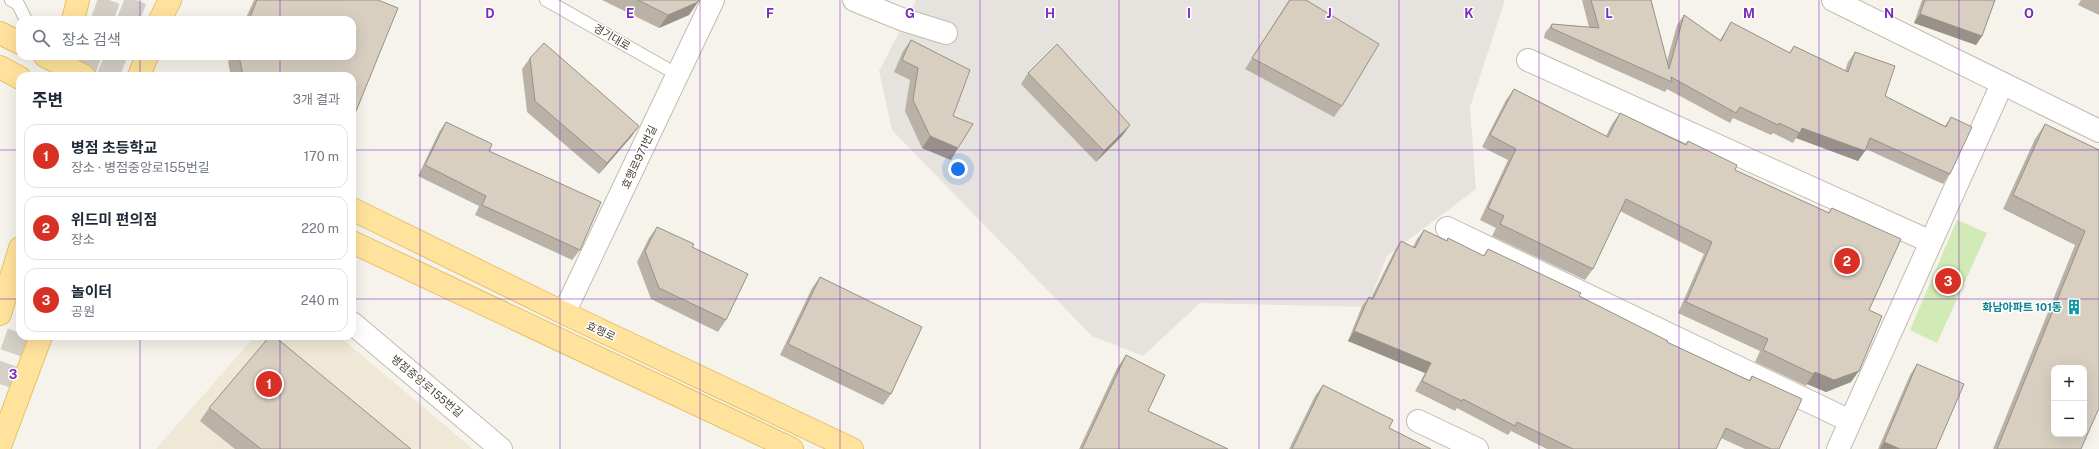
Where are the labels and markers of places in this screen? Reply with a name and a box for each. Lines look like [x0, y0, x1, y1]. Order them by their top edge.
pin: 2 [1834, 246, 1860, 276]
pin: 3 [1935, 266, 1961, 296]
building icon: 화남아파트 101동 [2065, 298, 2083, 316]
place label: 화남아파트 101동 [1982, 301, 2062, 313]
pin: 1 [256, 369, 282, 399]

